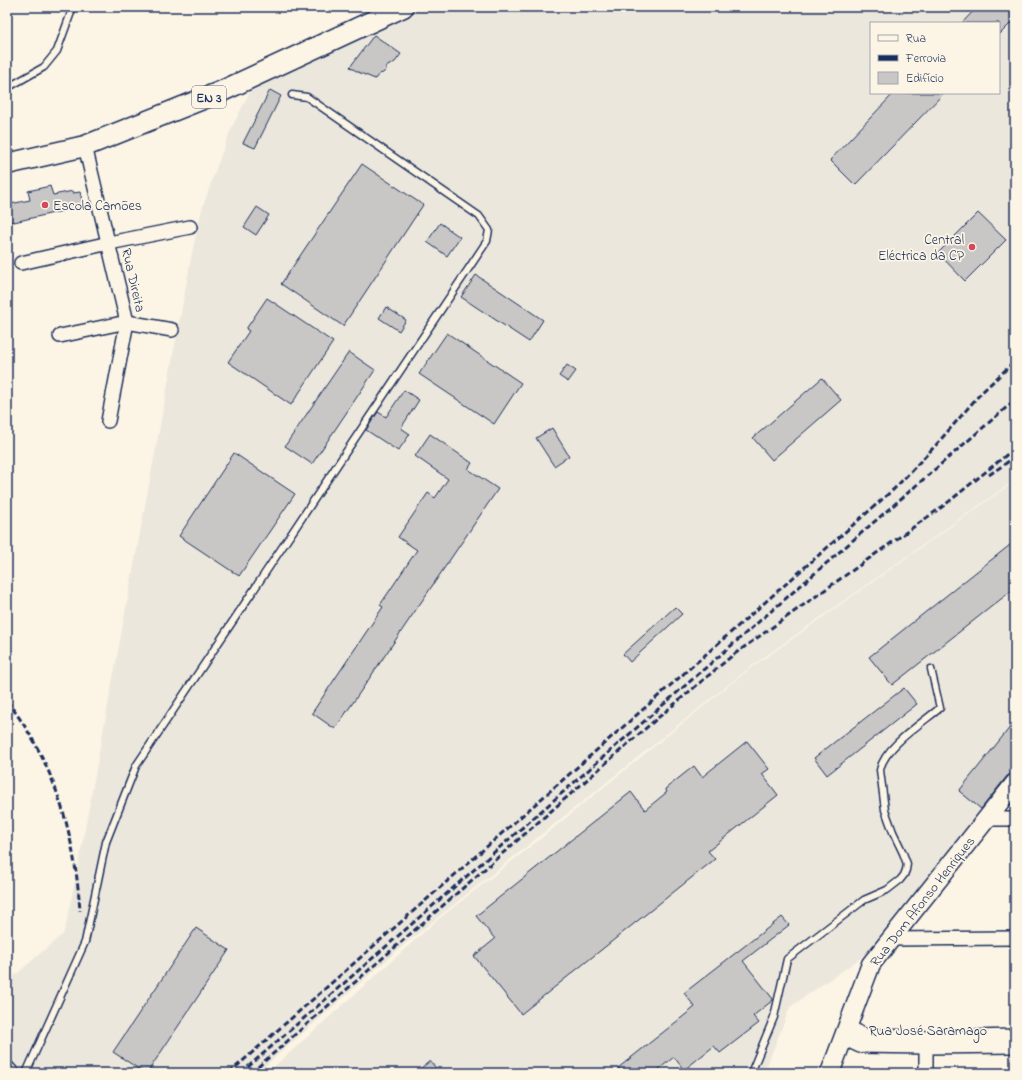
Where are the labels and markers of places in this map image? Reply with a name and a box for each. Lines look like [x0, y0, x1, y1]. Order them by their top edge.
place label: Escola Camões [53, 196, 142, 217]
marker: Escola Camões [40, 200, 50, 210]
place label: Central Eléctrica da CP [878, 230, 965, 267]
marker: Central Eléctrica da CP [967, 242, 977, 252]

